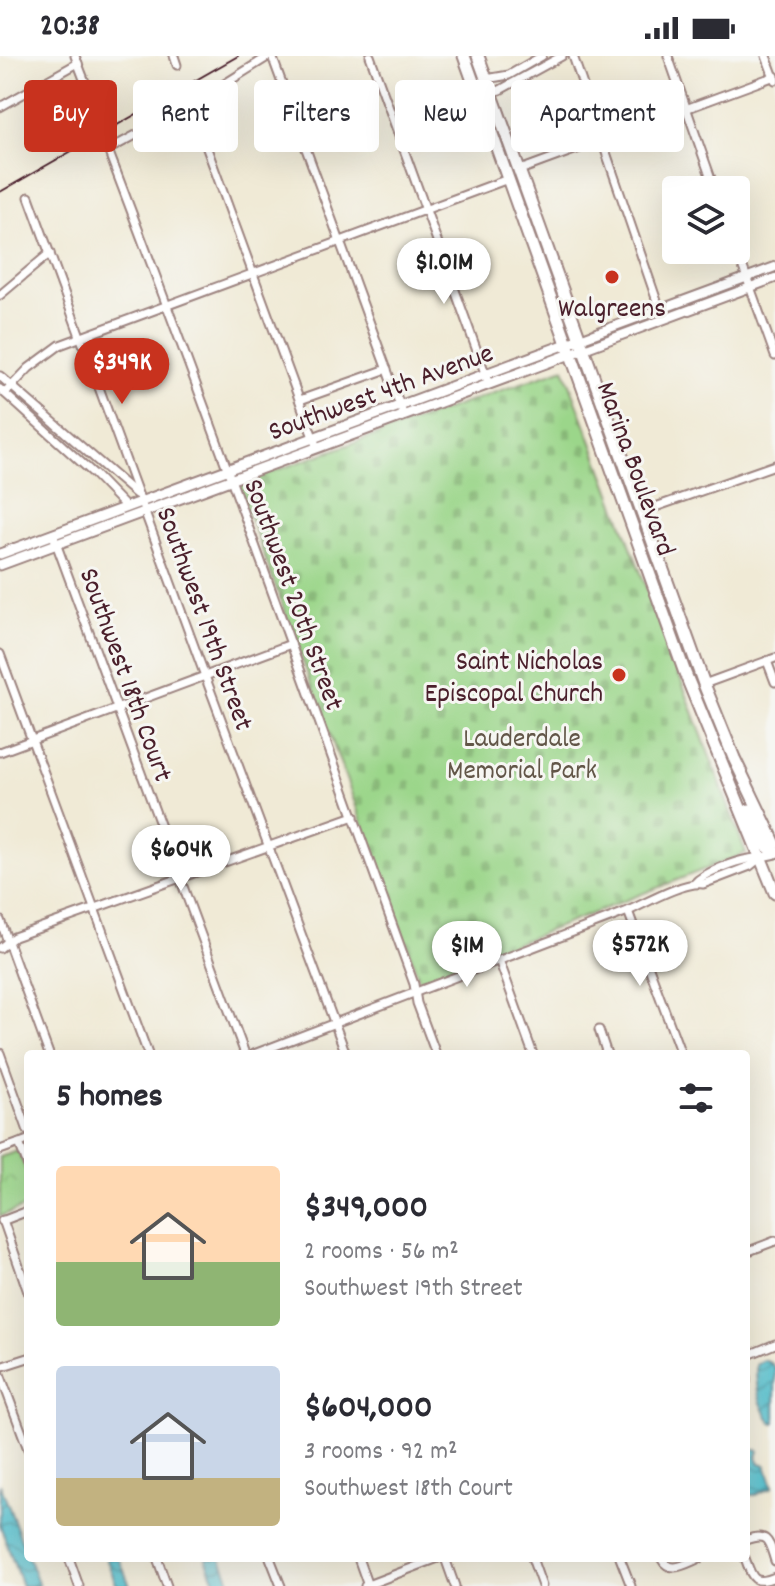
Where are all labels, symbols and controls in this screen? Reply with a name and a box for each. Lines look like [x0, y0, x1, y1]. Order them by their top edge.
text: 20:38 [40, 7, 100, 50]
chip: Buy [24, 80, 117, 152]
chip: Rent [133, 80, 238, 152]
chip: Filters [254, 80, 379, 152]
chip: New [395, 80, 495, 152]
chip: Apartment [511, 80, 684, 152]
map controls [662, 176, 750, 264]
button: layers [662, 176, 750, 264]
pin: $1.01M [379, 238, 509, 306]
text: $1.01M [415, 245, 473, 282]
marker: Walgreens [603, 268, 621, 286]
place label: Walgreens [558, 291, 666, 331]
street label: Southwest 4th Avenue [264, 335, 500, 454]
pin: $349K [66, 338, 178, 406]
text: $349K [92, 345, 152, 382]
street label: Marina Boulevard [583, 377, 683, 562]
street label: Southwest 20th Street [231, 474, 352, 717]
street label: Southwest 19th Street [143, 502, 261, 737]
street label: Southwest 18th Court [66, 563, 181, 788]
place label: Saint Nicholas Episcopal Church [424, 644, 603, 716]
marker: Saint Nicholas Episcopal Church [610, 666, 628, 684]
park label: Lauderdale Memorial Park [447, 721, 597, 793]
pin: $604K [125, 825, 237, 893]
text: $604K [150, 832, 212, 869]
pin: $572K [584, 920, 696, 988]
pin: $1M [428, 921, 506, 989]
text: $572K [611, 927, 669, 964]
text: $1M [450, 928, 484, 965]
text: 5 homes [56, 1074, 163, 1123]
icon: filters [674, 1076, 718, 1120]
text: $349,000 [304, 1185, 428, 1234]
icon: home [120, 1198, 216, 1294]
text: 2 rooms · 56 m² [304, 1234, 459, 1271]
text: Southwest 19th Street [304, 1271, 523, 1308]
text: $604,000 [304, 1385, 433, 1434]
icon: home [120, 1398, 216, 1494]
text: 3 rooms · 92 m² [304, 1434, 458, 1471]
text: Southwest 18th Court [304, 1471, 513, 1508]

